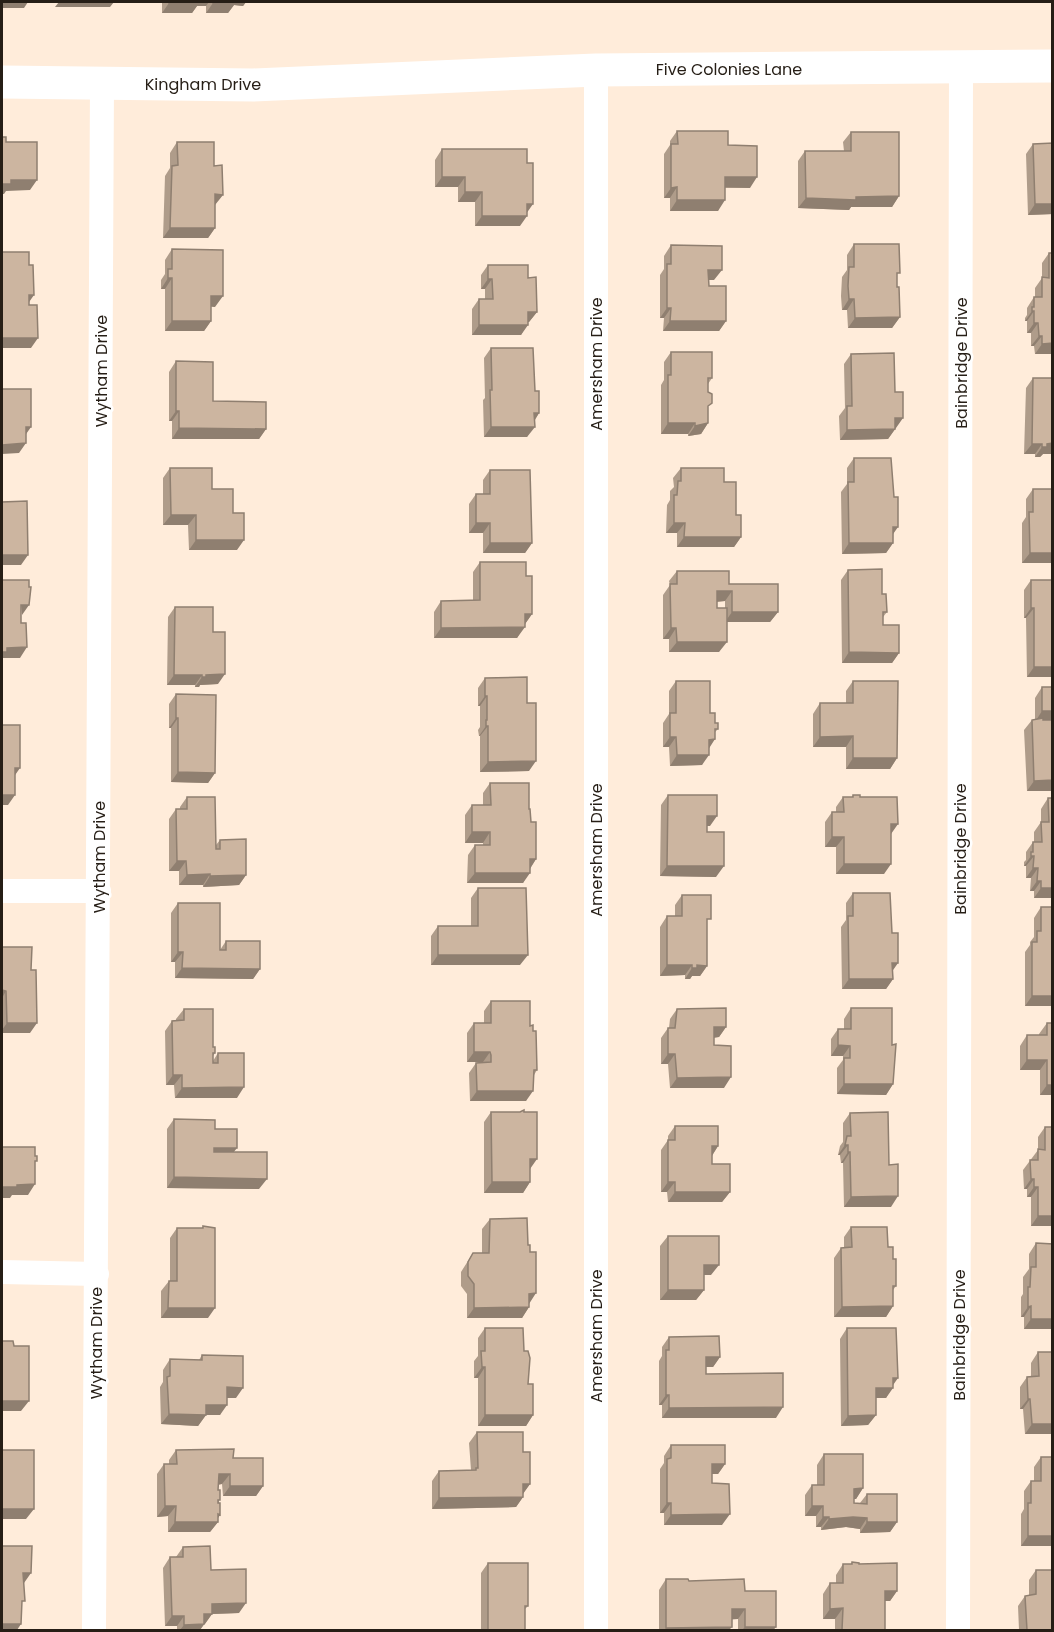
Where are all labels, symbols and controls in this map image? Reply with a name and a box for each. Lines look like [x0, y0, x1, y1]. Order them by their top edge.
street label: Five Colonies Lane [656, 58, 802, 81]
street label: Kingham Drive [145, 73, 261, 96]
street label: Amersham Drive [585, 297, 608, 431]
street label: Bainbridge Drive [950, 297, 973, 429]
street label: Wytham Drive [90, 315, 113, 427]
street label: Amersham Drive [585, 783, 608, 917]
street label: Bainbridge Drive [949, 783, 972, 915]
street label: Wytham Drive [88, 801, 111, 913]
street label: Amersham Drive [585, 1269, 608, 1403]
street label: Bainbridge Drive [948, 1269, 971, 1401]
street label: Wytham Drive [85, 1287, 108, 1399]

